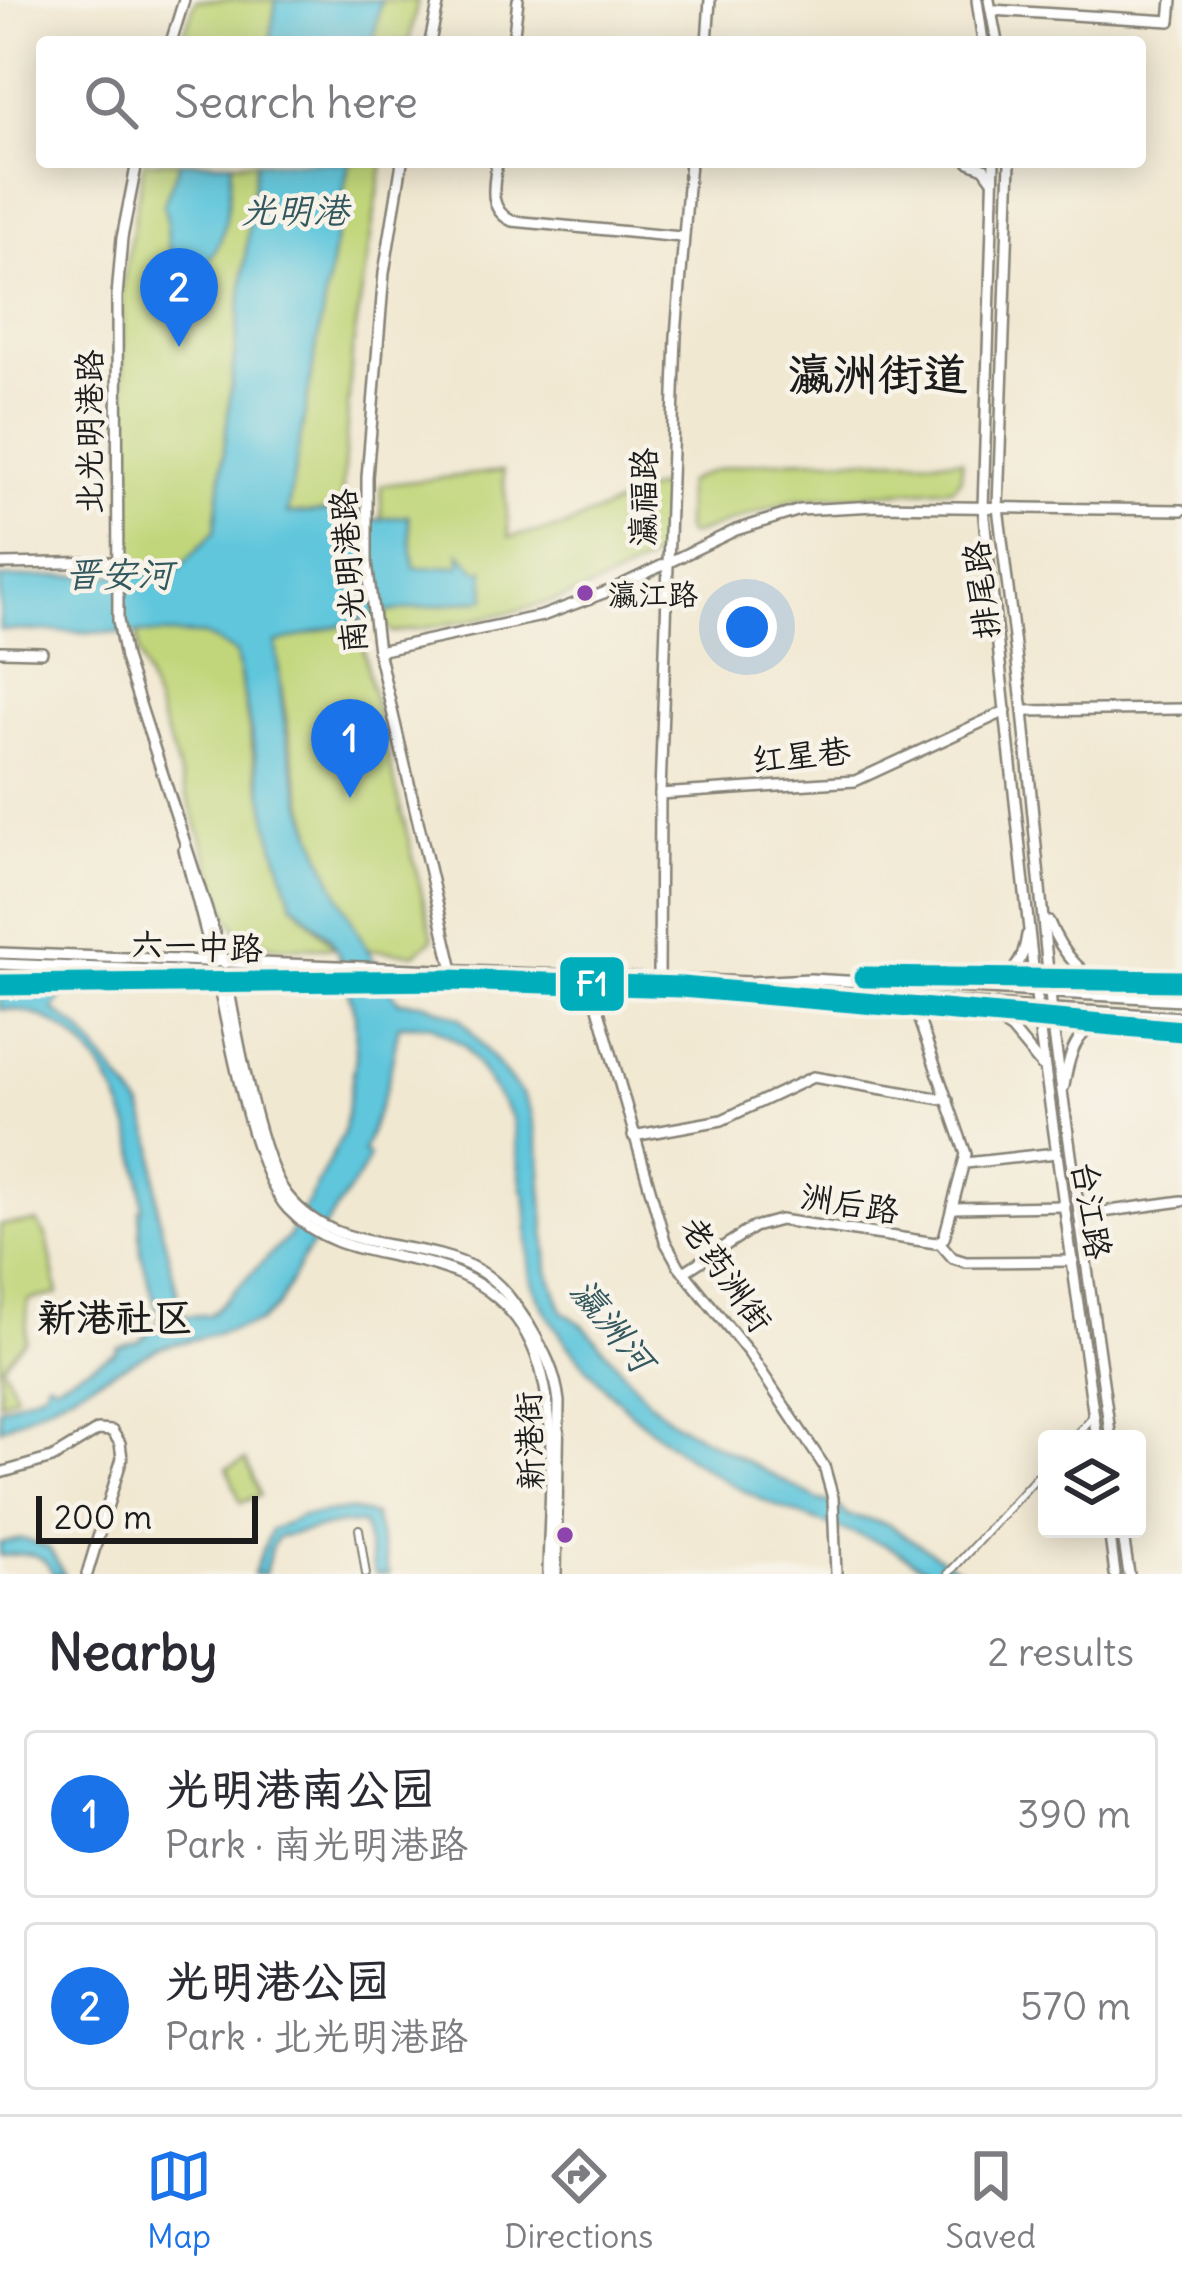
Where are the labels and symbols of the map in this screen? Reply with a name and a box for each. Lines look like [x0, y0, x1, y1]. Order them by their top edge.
water label: 光明港 [241, 188, 352, 233]
pin: 2 [140, 248, 218, 347]
district label: 瀛洲街道 [788, 346, 968, 402]
street label: 北光明港路 [68, 350, 110, 515]
street label: 瀛福路 [621, 447, 665, 547]
street label: 南光明港路 [321, 487, 375, 655]
street label: 排尾路 [954, 538, 1008, 642]
water label: 晋安河 [65, 552, 178, 597]
place label: 瀛江路 [608, 575, 698, 613]
marker: 瀛江路 [574, 582, 596, 604]
your location [717, 597, 777, 657]
pin: 1 [311, 699, 389, 798]
street label: 红星巷 [750, 729, 852, 781]
street label: 六一中路 [130, 923, 264, 969]
line badge: F1 [558, 955, 626, 1013]
text: F1 [576, 963, 608, 1005]
street label: 台江路 [1064, 1158, 1120, 1262]
street label: 洲后路 [798, 1175, 902, 1231]
street label: 老药洲街 [672, 1208, 782, 1340]
water label: 瀛洲河 [561, 1269, 667, 1385]
district label: 新港社区 [37, 1293, 193, 1342]
street label: 新港街 [506, 1391, 552, 1491]
scale bar [36, 1490, 258, 1543]
unlabelled marker [554, 1524, 576, 1546]

